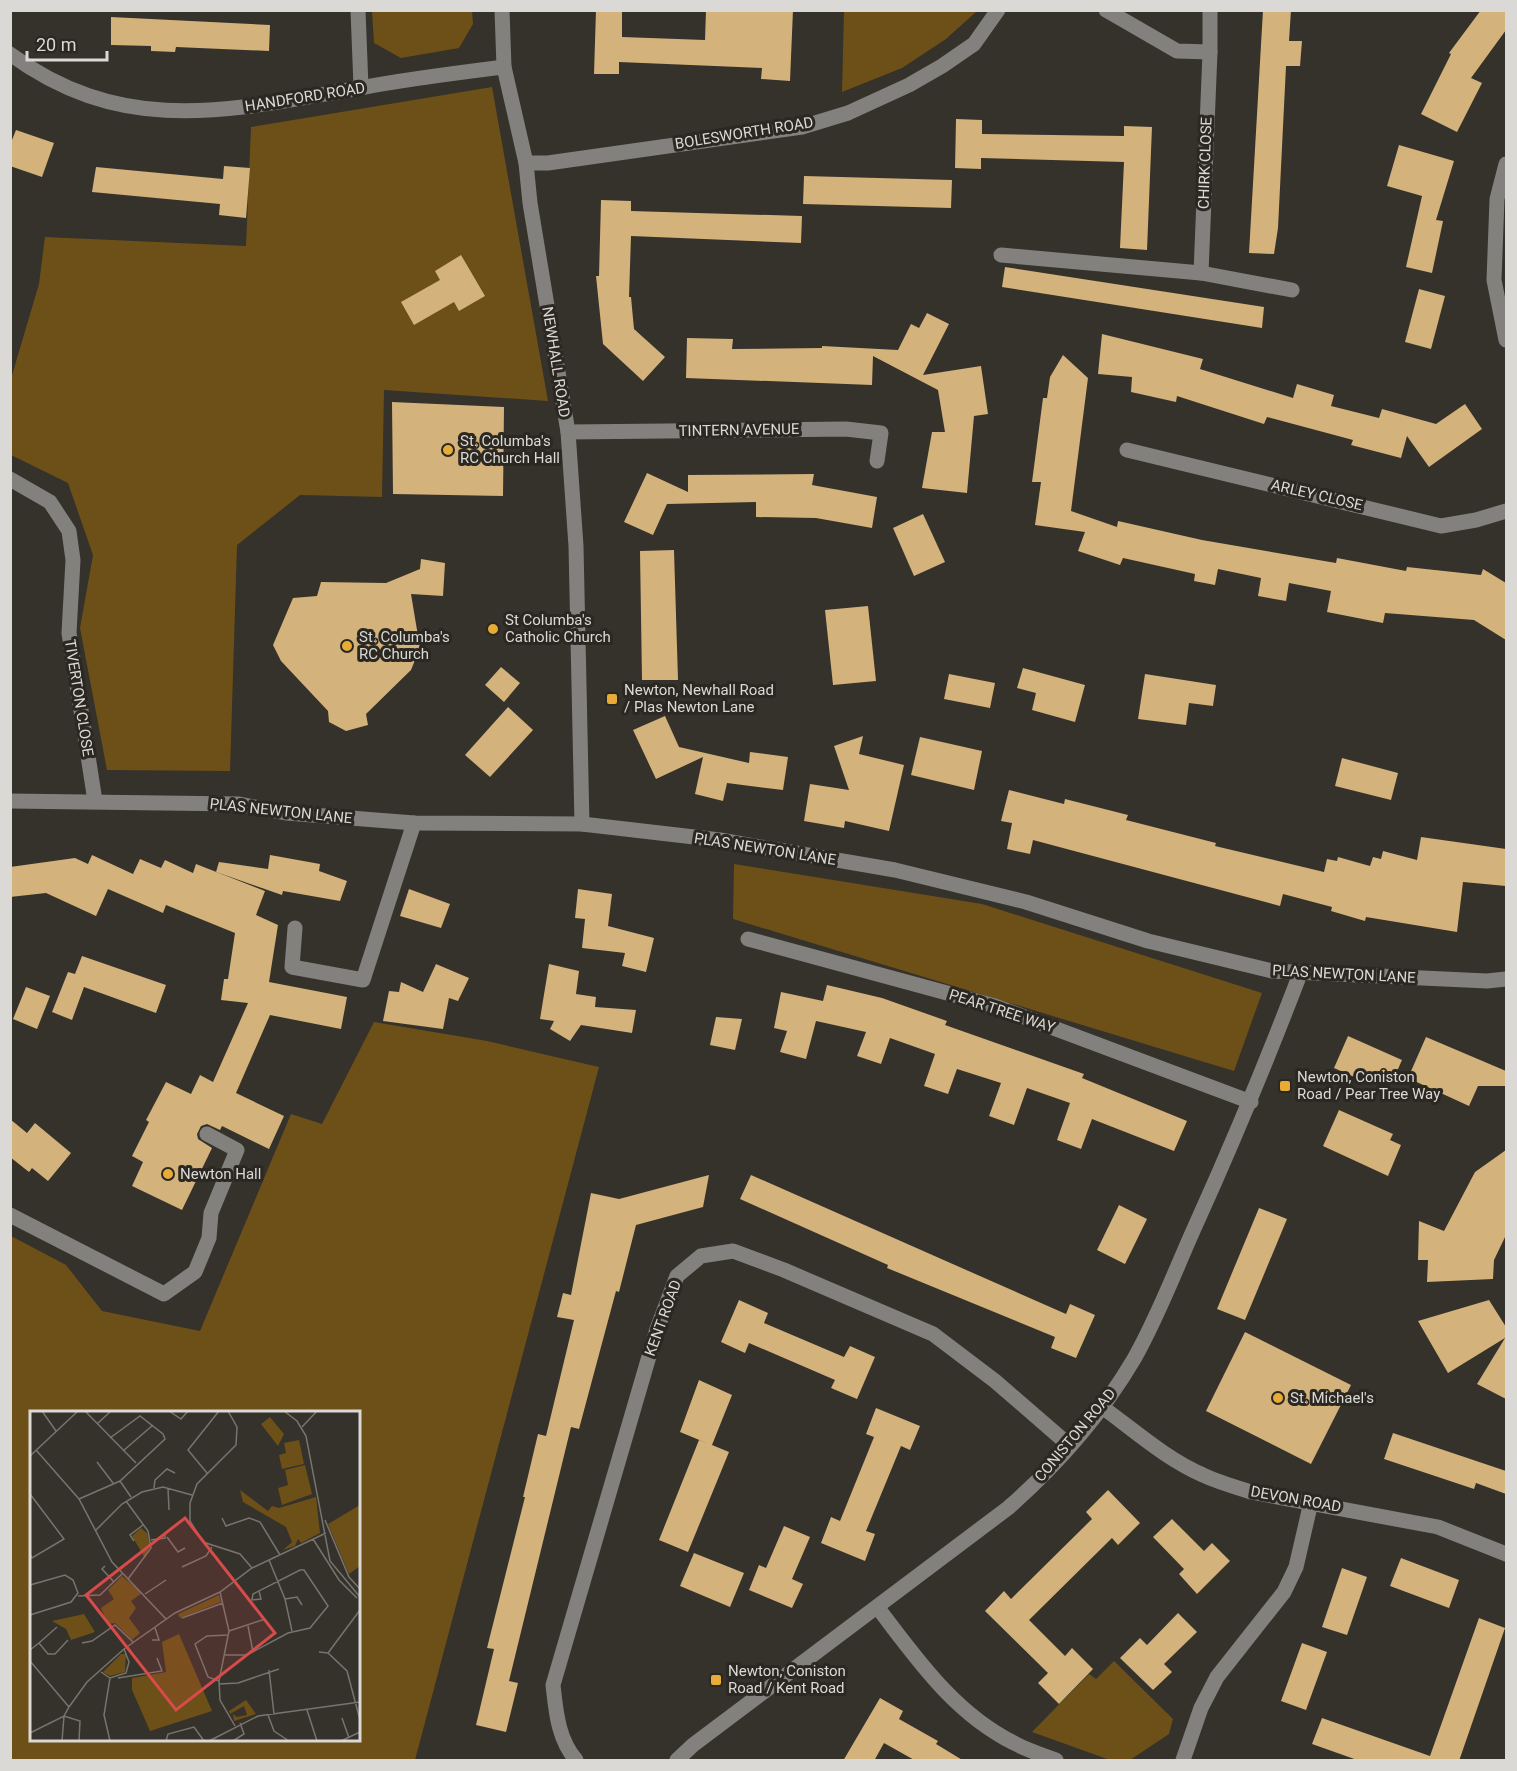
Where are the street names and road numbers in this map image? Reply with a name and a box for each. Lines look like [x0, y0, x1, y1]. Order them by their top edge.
street label: HANDFORD ROAD [244, 79, 366, 115]
street label: BOLESWORTH ROAD [674, 113, 814, 153]
street label: CHIRK CLOSE [1194, 116, 1216, 209]
street label: NEWHALL ROAD [538, 305, 574, 419]
street label: TINTERN AVENUE [678, 420, 800, 440]
street label: ARLEY CLOSE [1269, 476, 1365, 514]
street label: TIVERTON CLOSE [61, 638, 97, 758]
street label: PLAS NEWTON LANE [209, 795, 354, 827]
street label: PLAS NEWTON LANE [693, 829, 838, 869]
street label: PLAS NEWTON LANE [1272, 961, 1417, 987]
street label: PEAR TREE WAY [947, 985, 1057, 1037]
street label: KENT ROAD [641, 1277, 685, 1359]
street label: CONISTON ROAD [1031, 1385, 1119, 1485]
street label: DEVON ROAD [1249, 1482, 1343, 1516]

